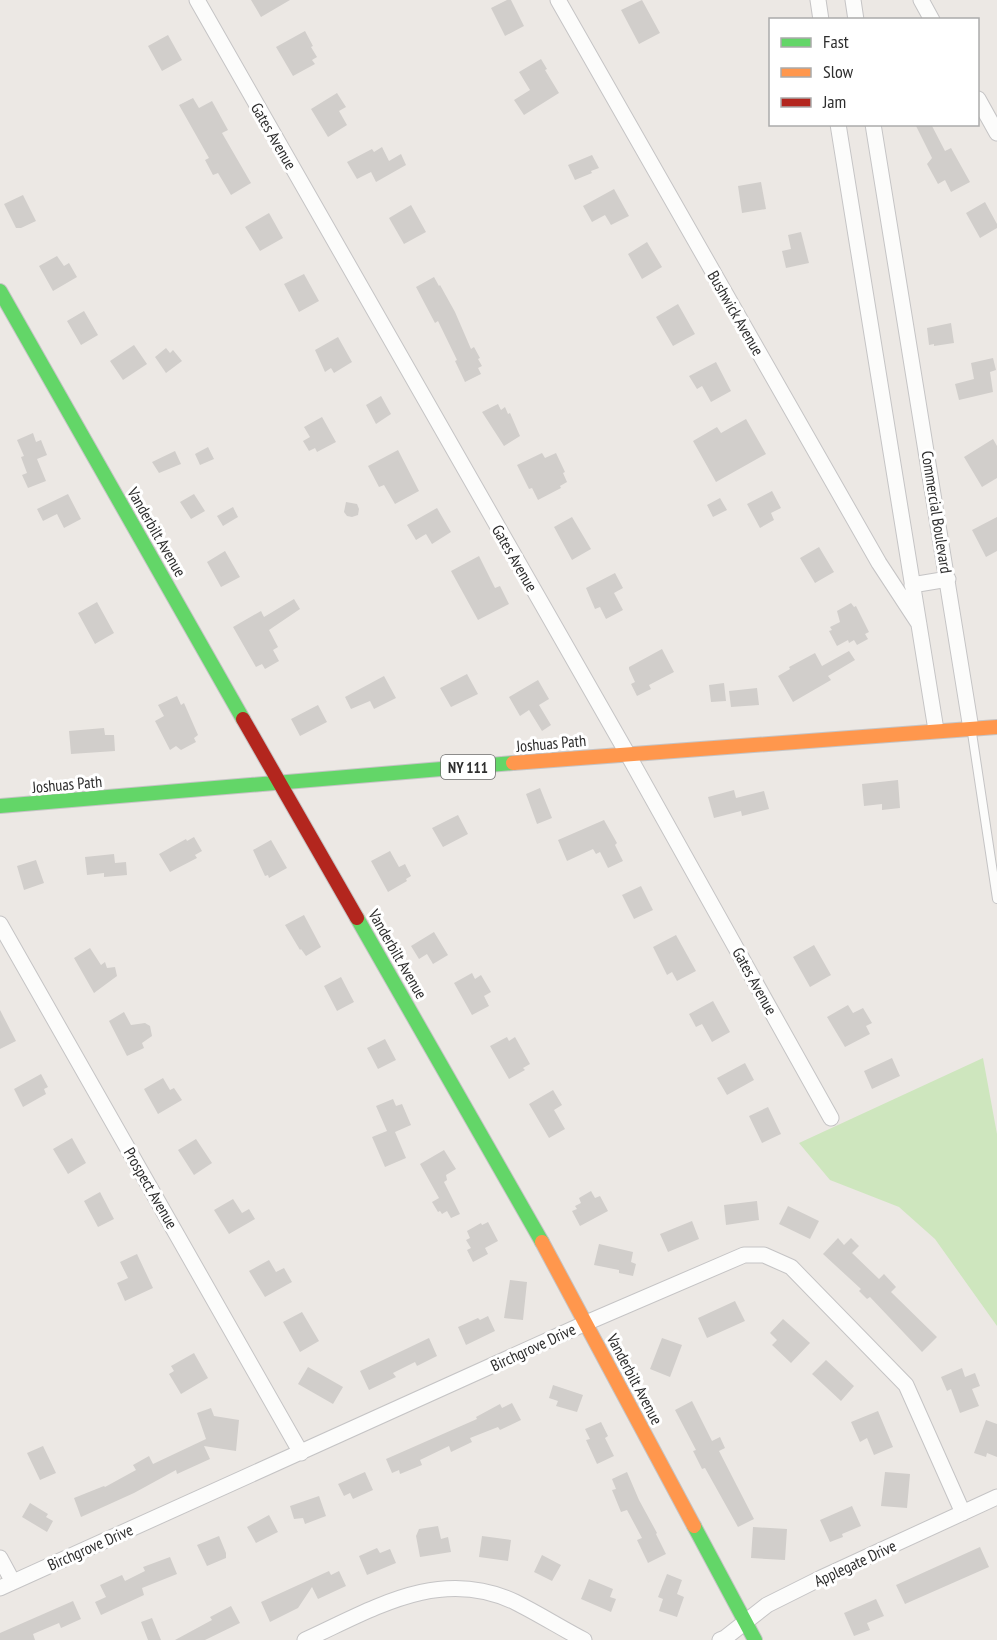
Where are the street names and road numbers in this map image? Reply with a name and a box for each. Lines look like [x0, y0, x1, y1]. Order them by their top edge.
street label: Gates Avenue [247, 99, 301, 173]
street label: Bushwick Avenue [704, 267, 768, 359]
street label: Commercial Boulevard [917, 449, 957, 575]
street label: Vanderbilt Avenue [123, 483, 191, 580]
street label: Gates Avenue [488, 521, 542, 595]
street label: Joshuas Path [514, 730, 587, 756]
road number: NY 111 [441, 755, 495, 779]
street label: Joshuas Path [30, 771, 103, 797]
street label: Vanderbilt Avenue [364, 905, 432, 1002]
street label: Gates Avenue [728, 944, 782, 1018]
street label: Prospect Avenue [120, 1144, 182, 1232]
street label: Birchgrove Drive [487, 1319, 579, 1375]
street label: Vanderbilt Avenue [602, 1329, 667, 1428]
street label: Birchgrove Drive [44, 1519, 136, 1575]
street label: Applegate Drive [811, 1535, 899, 1591]

